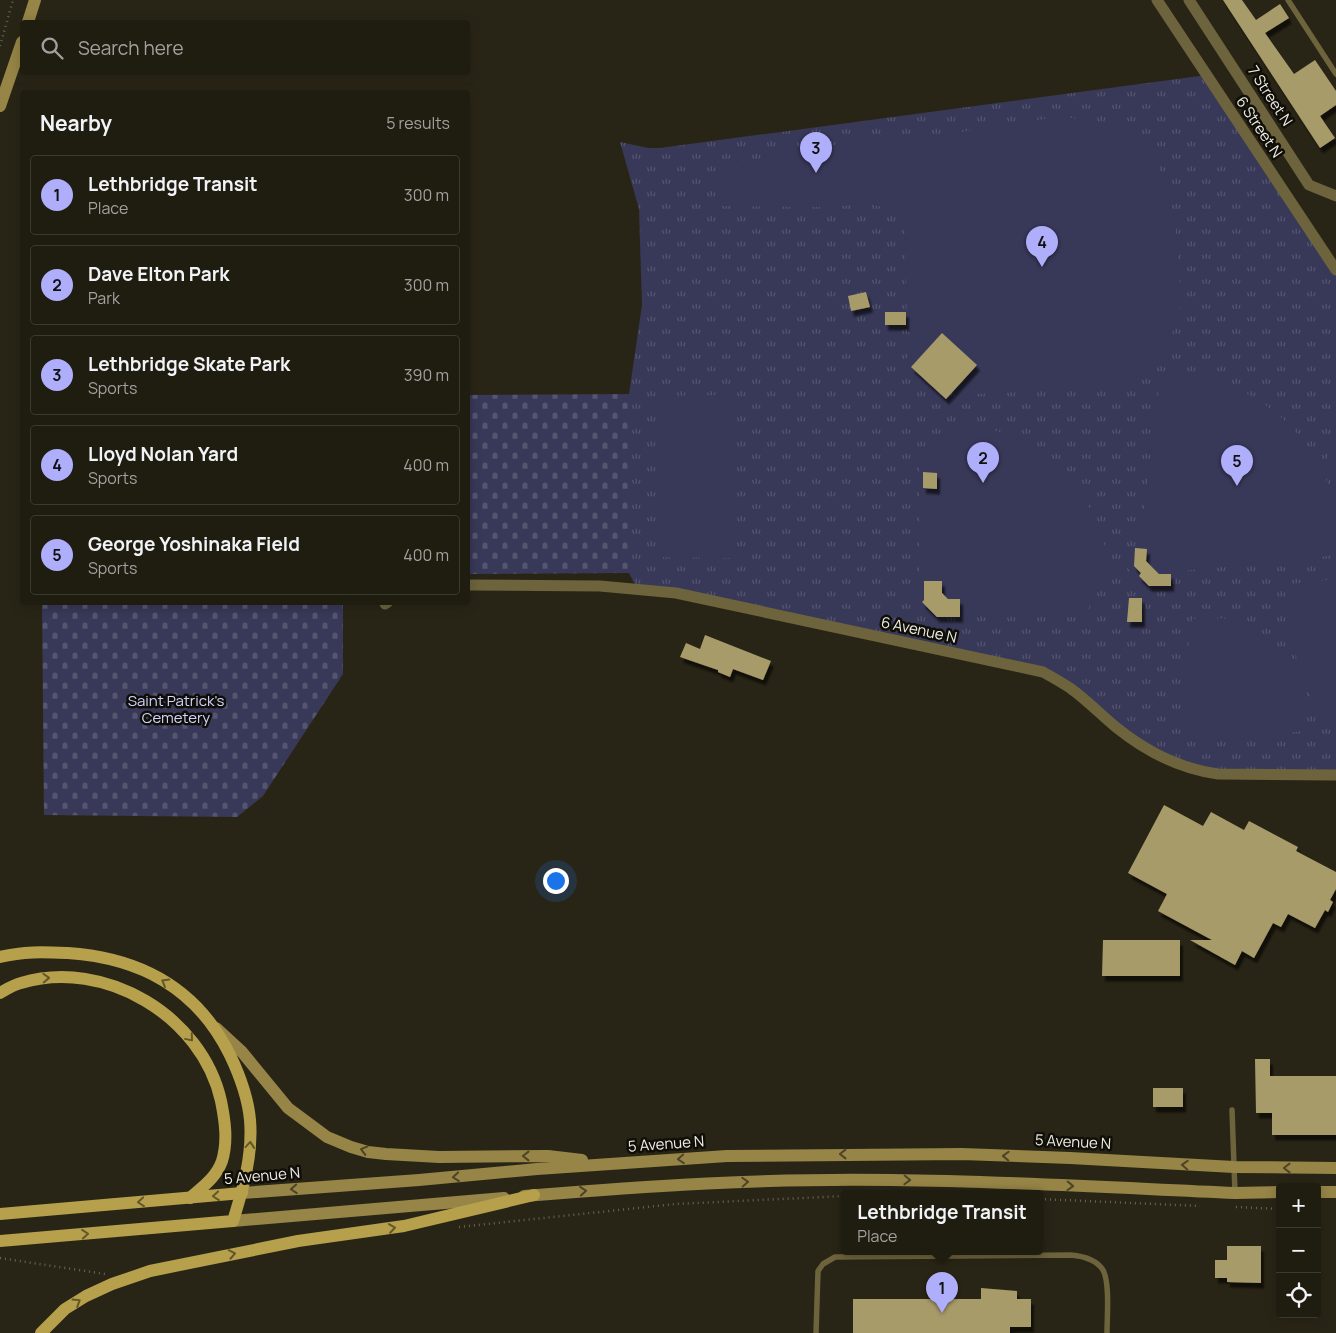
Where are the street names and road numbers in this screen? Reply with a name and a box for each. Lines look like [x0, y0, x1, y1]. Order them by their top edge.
street label: 7 Street N [1243, 62, 1298, 130]
street label: 6 Street N [1231, 92, 1288, 161]
street label: 6 Avenue N [879, 611, 959, 648]
street label: 5 Avenue N [1034, 1129, 1112, 1154]
street label: 5 Avenue N [627, 1130, 705, 1157]
street label: 5 Avenue N [223, 1162, 301, 1189]

